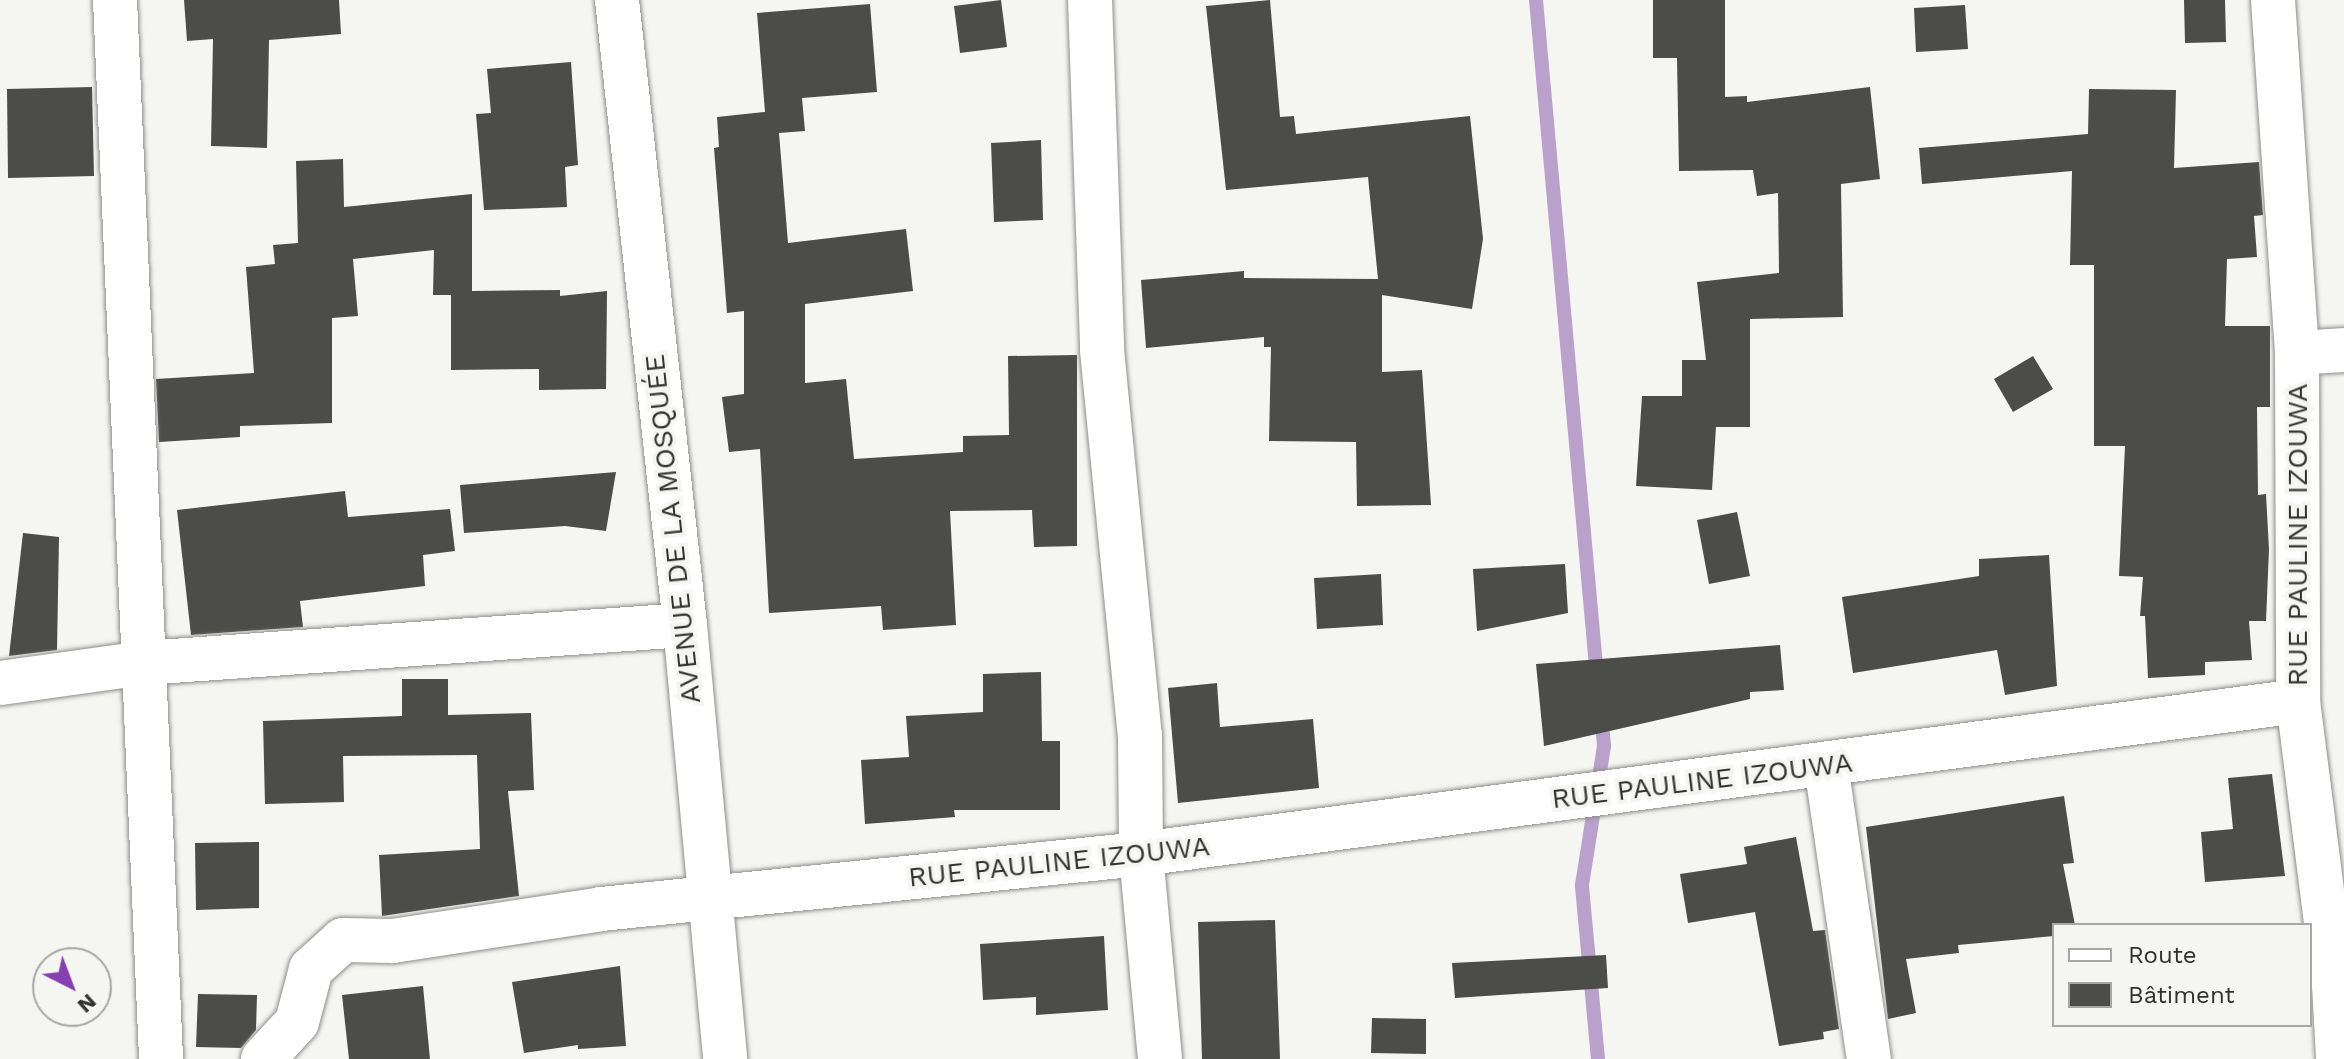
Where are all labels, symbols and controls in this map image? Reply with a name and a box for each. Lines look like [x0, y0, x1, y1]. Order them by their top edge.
street label: AVENUE DE LA MOSQUÉE [638, 352, 708, 706]
street label: RUE PAULINE IZOUWA [2281, 384, 2315, 686]
street label: RUE PAULINE IZOUWA [1550, 746, 1854, 816]
street label: RUE PAULINE IZOUWA [907, 829, 1211, 895]
legend [2052, 923, 2312, 1027]
text: Route [2128, 941, 2197, 969]
north arrow [32, 947, 112, 1027]
text: Bâtiment [2128, 981, 2235, 1009]
text: N [73, 989, 101, 1018]

